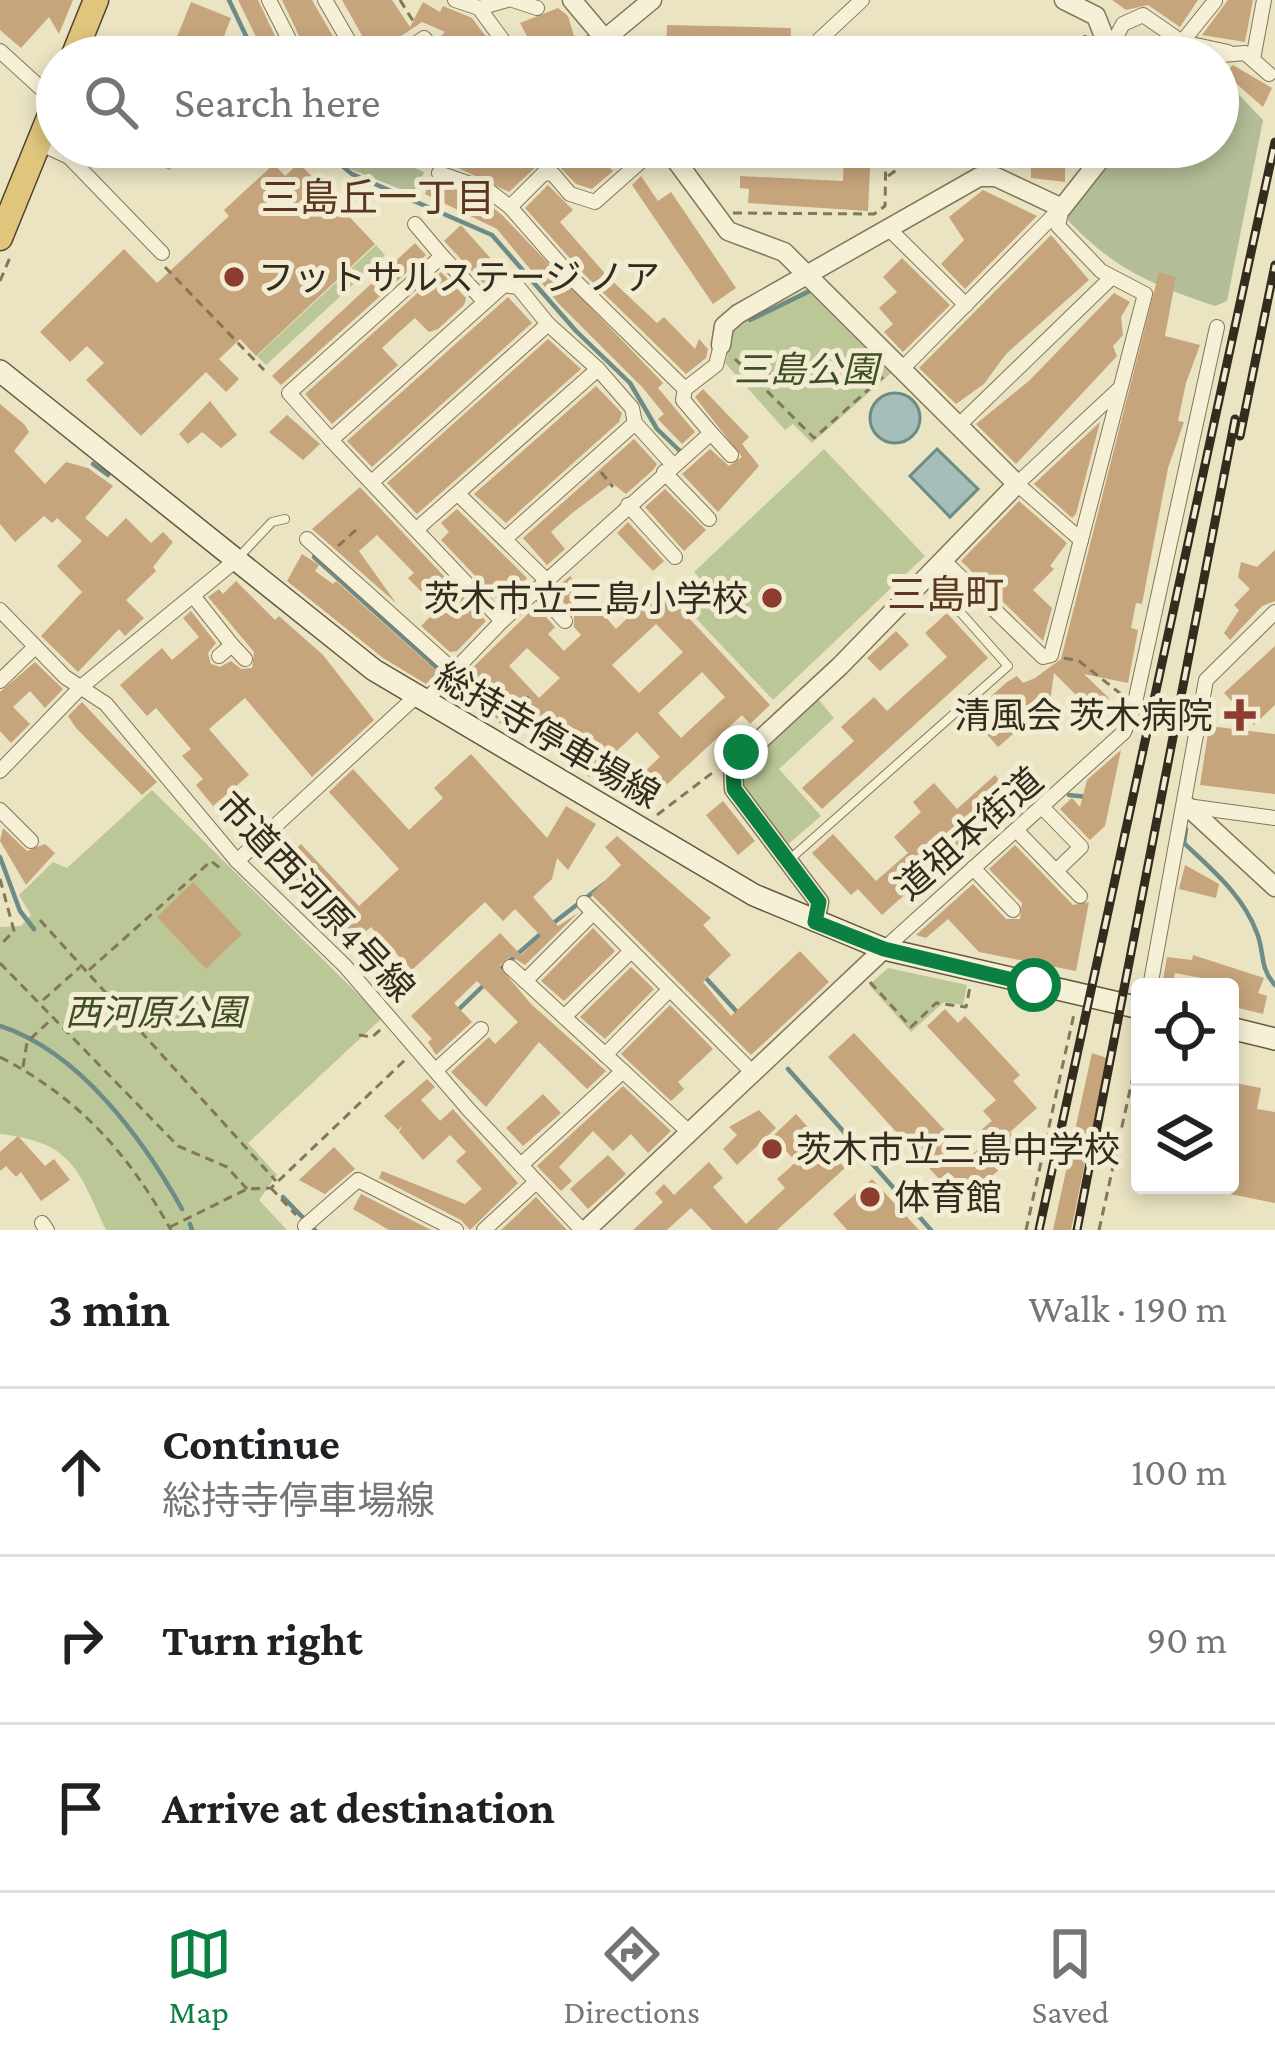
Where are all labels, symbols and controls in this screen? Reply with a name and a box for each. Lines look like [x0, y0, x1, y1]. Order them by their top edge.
search box [36, 36, 1239, 168]
icon: search [78, 69, 144, 135]
text: Search here [174, 77, 381, 127]
district label: 三島丘一丁目 [261, 176, 495, 219]
place label: フットサルステージ ノア [258, 258, 660, 298]
marker: フットサルステージ ノア [221, 264, 247, 290]
park label: 三島公園 [734, 350, 883, 390]
district label: 三島町 [887, 573, 1005, 616]
place label: 茨木市立三島小学校 [424, 579, 748, 619]
marker: 茨木市立三島小学校 [759, 585, 785, 611]
street label: 総持寺停車場線 [428, 656, 667, 816]
place label: 清風会 茨木病院 [954, 696, 1213, 736]
marker: 清風会 茨木病院 [1224, 699, 1256, 731]
route end [714, 725, 768, 779]
street label: 道祖本街道 [889, 760, 1051, 908]
street label: 市道西河原4号線 [208, 784, 422, 1009]
route start [1007, 958, 1061, 1012]
map controls [1131, 978, 1239, 1194]
button: locate [1131, 978, 1239, 1086]
park label: 西河原公園 [65, 993, 250, 1033]
button: layers [1131, 1086, 1239, 1194]
place label: 茨木市立三島中学校 [796, 1130, 1120, 1170]
marker: 茨木市立三島中学校 [759, 1136, 785, 1162]
place label: 体育館 [894, 1178, 1002, 1218]
marker: 体育館 [857, 1184, 883, 1210]
text: 3 min [48, 1280, 170, 1337]
text: Walk · 190 m [1029, 1287, 1227, 1330]
text: Continue [162, 1419, 340, 1469]
icon: ahead [48, 1439, 114, 1505]
text: 100 m [1131, 1450, 1227, 1493]
text: 総持寺停車場線 [162, 1479, 435, 1522]
icon: right [48, 1607, 114, 1673]
text: Turn right [162, 1615, 363, 1665]
text: 90 m [1146, 1618, 1227, 1661]
icon: arrive [48, 1775, 114, 1841]
text: Arrive at destination [162, 1783, 555, 1833]
tab: Map [166, 1921, 232, 2030]
tab: Directions [564, 1921, 700, 2030]
tab: Saved [1032, 1921, 1109, 2030]

